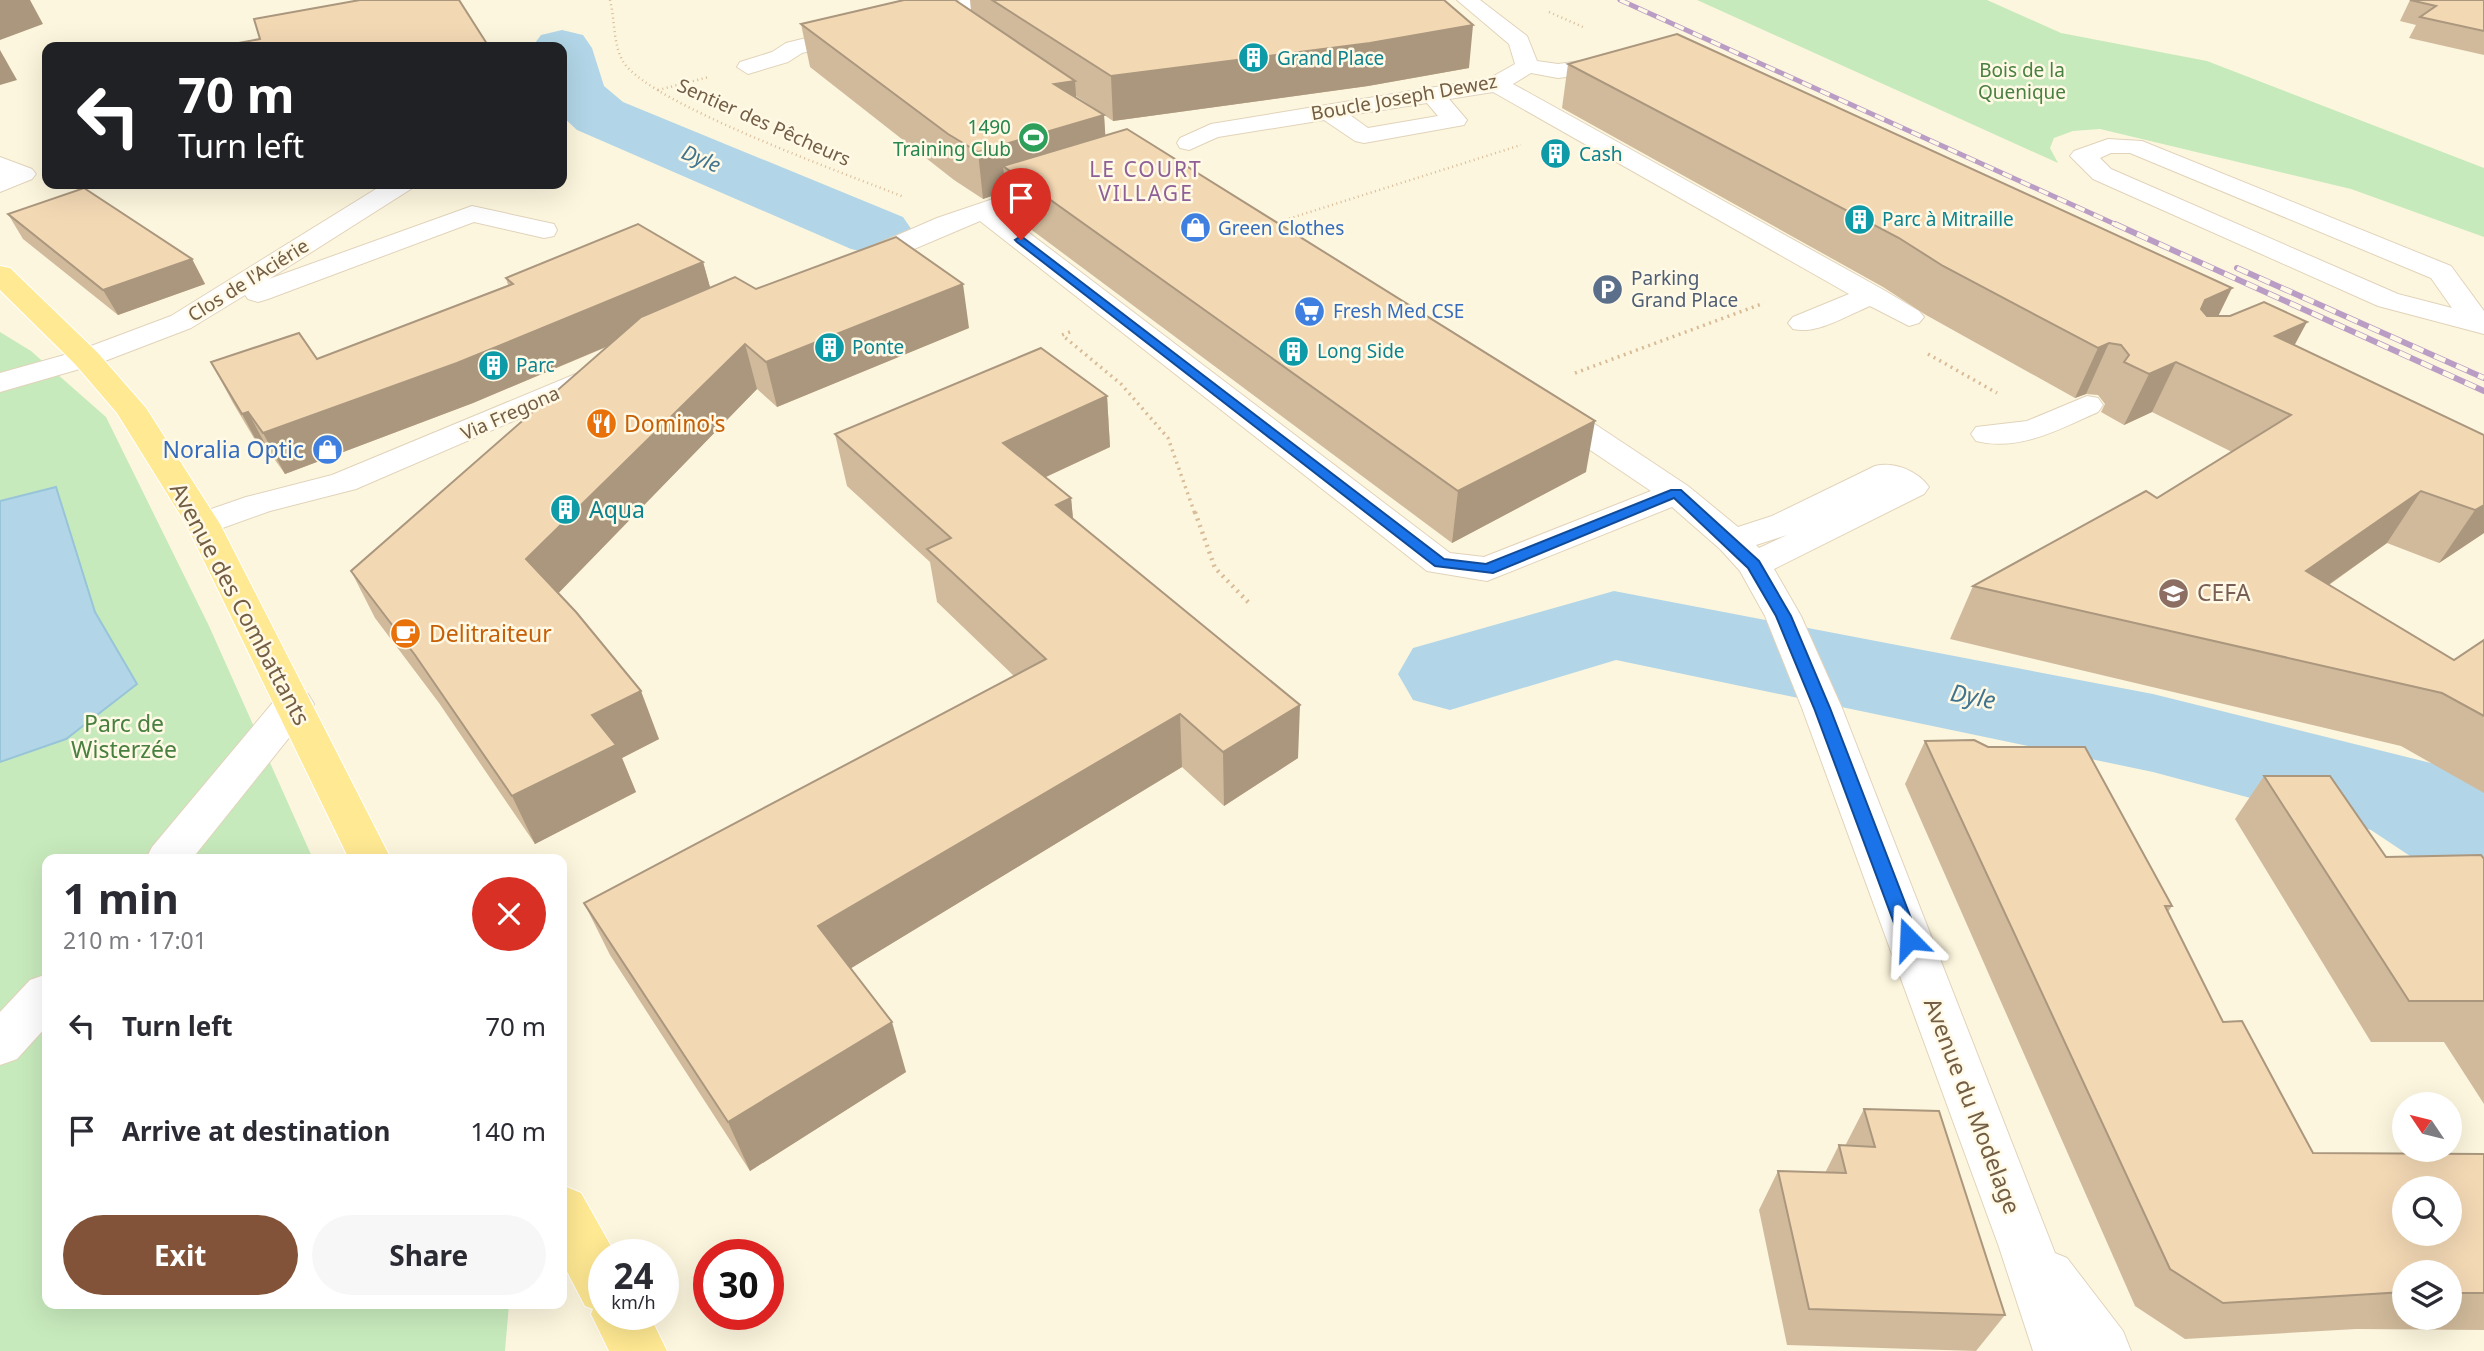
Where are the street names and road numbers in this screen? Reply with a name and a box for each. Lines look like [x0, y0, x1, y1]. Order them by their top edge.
street label: Boucle Joseph Dewez [1309, 68, 1499, 126]
street label: Sentier des Pêcheurs [673, 72, 855, 172]
street label: Clos de l'Aciérie [183, 232, 313, 328]
street label: Via Fregona [457, 380, 563, 446]
street label: Avenue des Combattants [163, 476, 319, 731]
street label: Avenue du Modelage [1917, 993, 2029, 1218]

